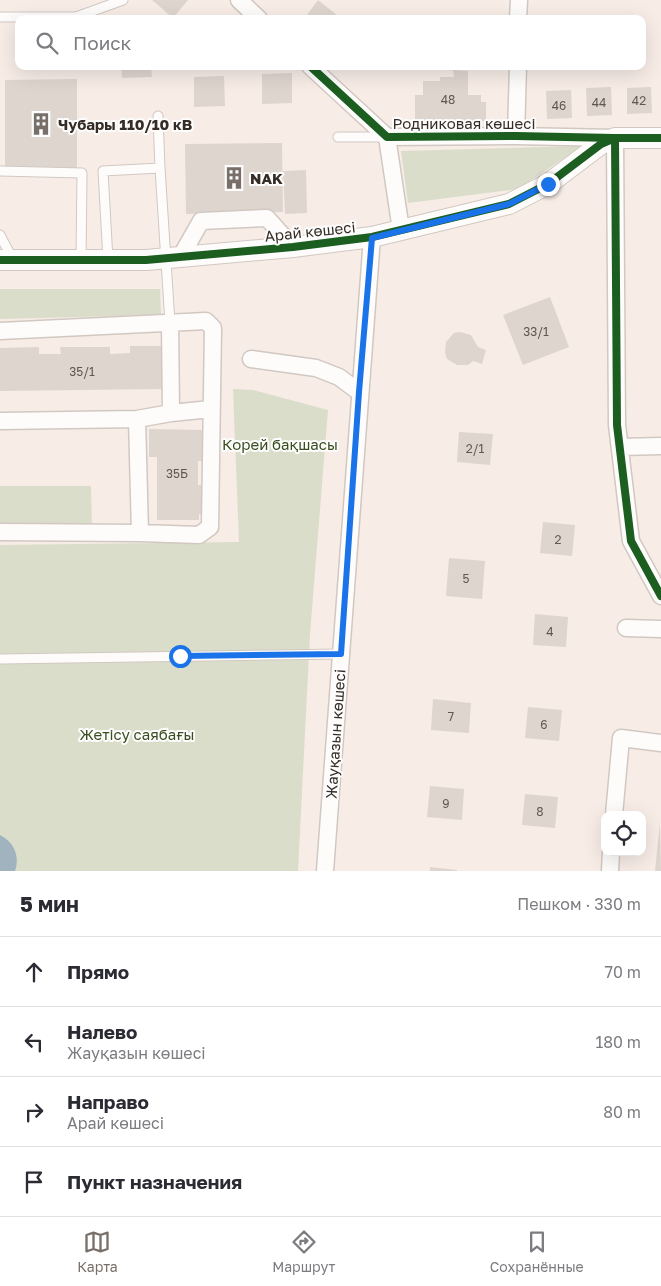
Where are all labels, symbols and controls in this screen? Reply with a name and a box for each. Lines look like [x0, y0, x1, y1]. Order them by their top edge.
search box [15, 15, 646, 70]
icon: search [33, 29, 61, 57]
text: Поиск [73, 31, 132, 54]
house number: 48 [441, 92, 455, 107]
house number: 42 [632, 93, 646, 108]
house number: 44 [592, 95, 606, 110]
house number: 46 [552, 98, 566, 113]
building icon: Чубары 110/10 кВ [28, 111, 54, 137]
street label: Родниковая көшесі [393, 114, 535, 132]
place label: Чубары 110/10 кВ [58, 115, 193, 133]
building icon: NAK [221, 165, 247, 191]
place label: NAK [250, 169, 283, 187]
route end [537, 173, 560, 196]
street label: Арай көшесі [264, 217, 356, 245]
house number: 33/1 [523, 324, 549, 339]
house number: 35/1 [69, 364, 95, 379]
park label: Корей бақшасы [222, 435, 338, 453]
house number: 2/1 [466, 441, 484, 456]
house number: 35Б [166, 466, 188, 481]
house number: 2 [555, 532, 562, 547]
house number: 5 [463, 571, 470, 586]
house number: 4 [546, 624, 554, 639]
route start [169, 645, 192, 668]
street label: Жауқазын көшесі [321, 669, 349, 799]
house number: 7 [448, 709, 454, 724]
house number: 6 [540, 717, 548, 732]
park label: Жетісу саябағы [79, 725, 195, 743]
house number: 9 [442, 796, 450, 811]
house number: 8 [536, 804, 544, 819]
map controls [601, 811, 646, 856]
button: locate [601, 811, 646, 856]
text: 5 мин [20, 891, 79, 917]
text: Пешком · 330 m [517, 894, 641, 914]
icon: ahead [20, 958, 48, 986]
text: Прямо [67, 960, 129, 983]
text: 70 m [604, 962, 641, 982]
text: Налево [67, 1020, 137, 1043]
icon: left [20, 1028, 48, 1056]
text: 180 m [595, 1032, 641, 1052]
text: Жауқазын көшесі [67, 1043, 206, 1063]
text: Направо [67, 1090, 149, 1113]
icon: right [20, 1098, 48, 1126]
text: 80 m [603, 1102, 641, 1122]
text: Арай көшесі [67, 1113, 164, 1133]
icon: arrive [20, 1168, 48, 1196]
text: Пункт назначения [67, 1170, 242, 1193]
tab: Карта [77, 1228, 118, 1275]
tab: Маршрут [272, 1228, 335, 1275]
tab: Сохранённые [490, 1228, 584, 1275]

